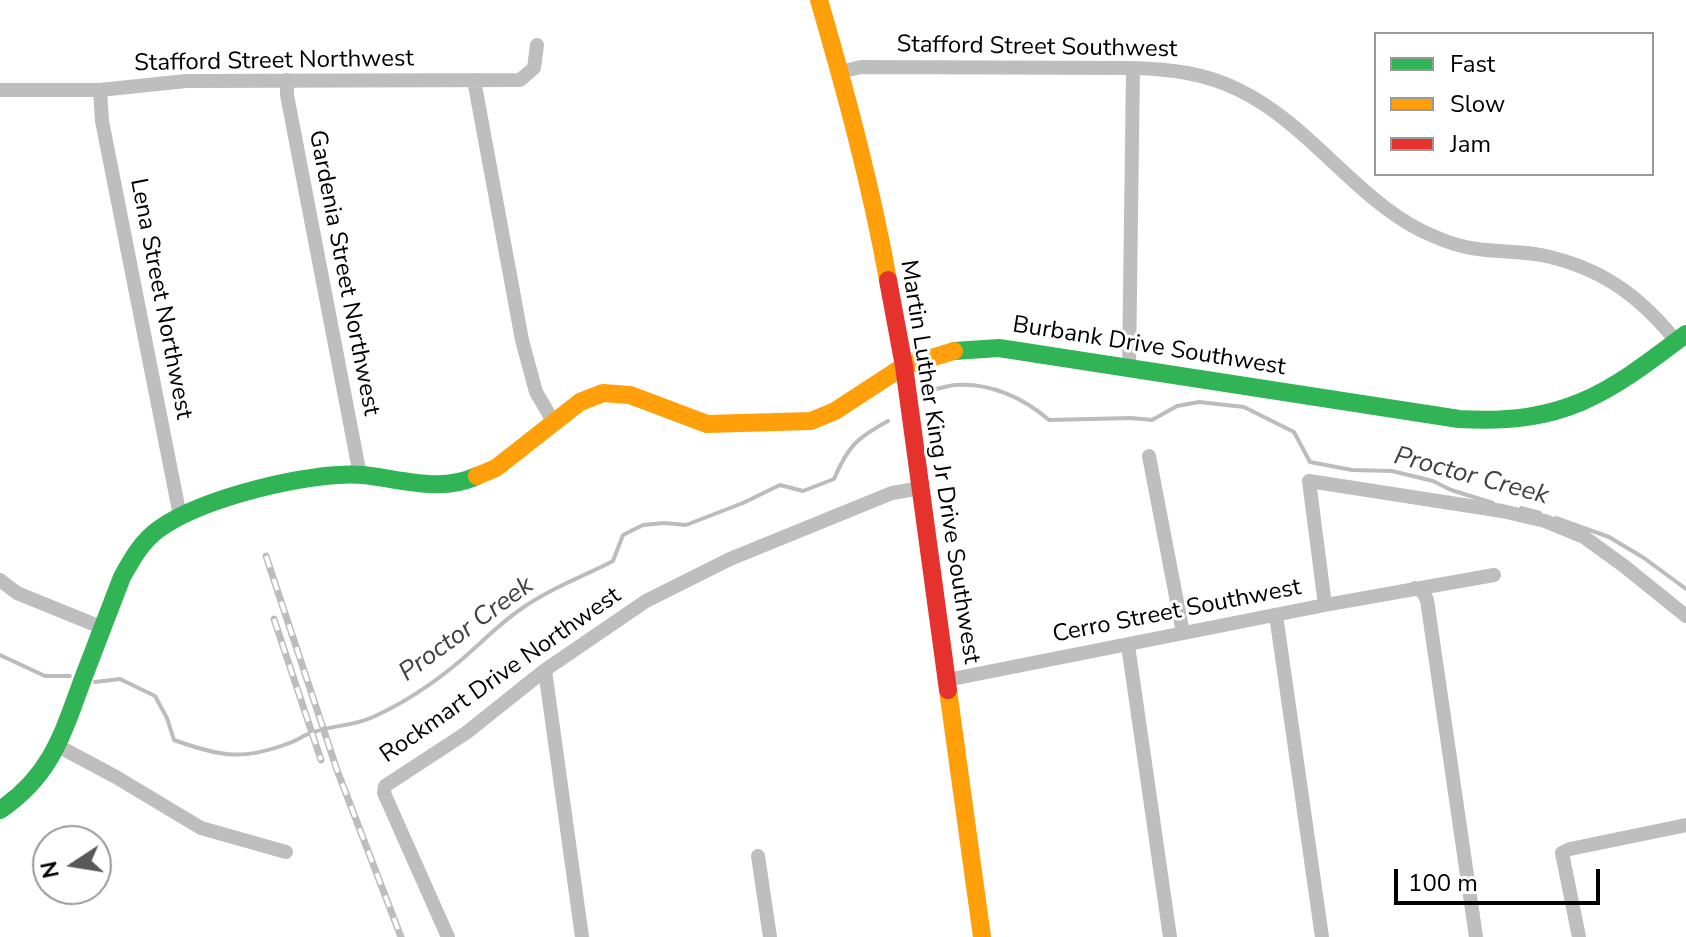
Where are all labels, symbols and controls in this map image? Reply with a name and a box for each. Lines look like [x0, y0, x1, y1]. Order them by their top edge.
street label: Stafford Street Southwest [896, 31, 1178, 65]
legend [1374, 32, 1654, 176]
street label: Stafford Street Northwest [134, 45, 414, 79]
text: Fast [1450, 48, 1495, 80]
text: Slow [1450, 88, 1505, 120]
street label: Gardenia Street Northwest [301, 128, 385, 418]
text: Jam [1450, 128, 1491, 160]
street label: Lena Street Northwest [123, 176, 197, 422]
street label: Martin Luther King Jr Drive Southwest [893, 258, 985, 666]
street label: Burbank Drive Southwest [1010, 311, 1288, 383]
water label: Proctor Creek [1390, 441, 1552, 513]
water label: Proctor Creek [394, 571, 540, 689]
street label: Cerro Street Southwest [1050, 574, 1304, 650]
street label: Rockmart Drive Northwest [375, 582, 627, 770]
north arrow [32, 825, 112, 905]
scale bar [1398, 853, 1604, 903]
text: N [34, 858, 67, 881]
text: 100 m [1408, 867, 1478, 899]

